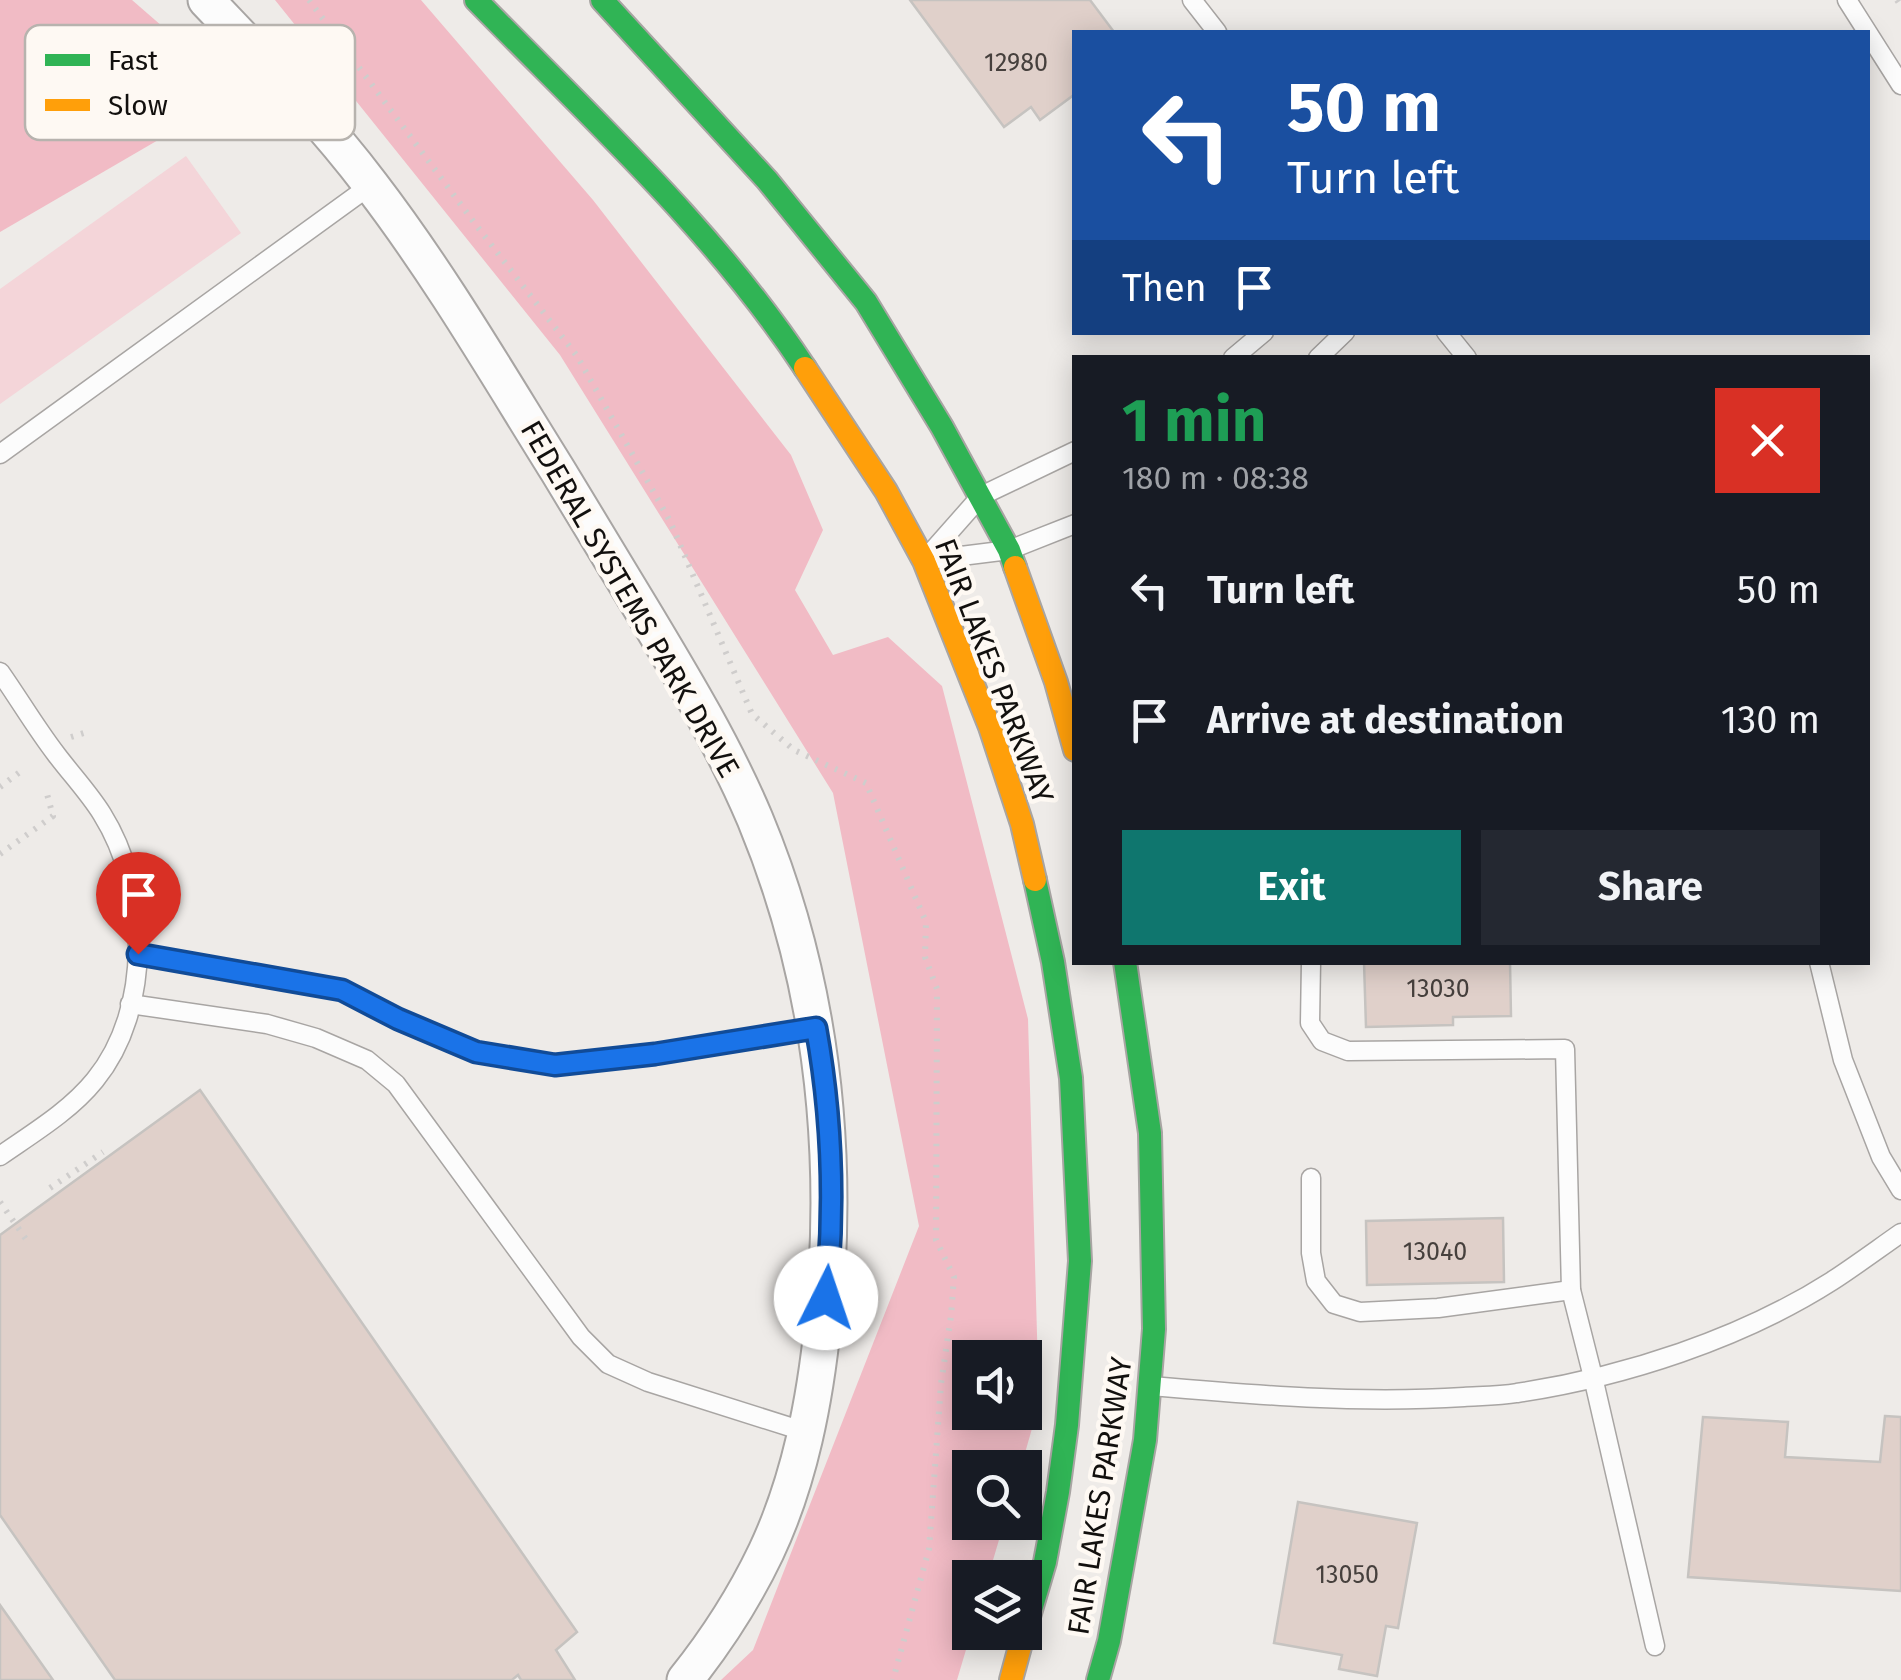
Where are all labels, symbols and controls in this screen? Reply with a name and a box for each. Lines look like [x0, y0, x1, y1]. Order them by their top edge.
legend [25, 25, 355, 140]
text: Fast [108, 44, 159, 77]
house number: 12980 [984, 48, 1048, 78]
text: 50 m [1287, 66, 1441, 150]
icon: left [1122, 70, 1252, 200]
text: Slow [108, 89, 168, 122]
text: Turn left [1287, 151, 1459, 205]
icon: arrive [1227, 260, 1282, 315]
text: Then [1122, 265, 1207, 311]
text: 1 min [1122, 385, 1266, 457]
button: close [1715, 388, 1820, 493]
street label: FEDERAL SYSTEMS PARK DRIVE [513, 414, 747, 784]
text: 180 m · 08:38 [1122, 459, 1309, 497]
street label: FAIR LAKES PARKWAY [927, 533, 1061, 809]
icon: left [1122, 563, 1177, 618]
text: Turn left [1207, 567, 1354, 613]
text: 50 m [1737, 567, 1820, 613]
icon: arrive [1122, 693, 1177, 748]
text: Arrive at destination [1207, 697, 1564, 743]
text: 130 m [1721, 697, 1820, 743]
button: Exit [1122, 830, 1461, 945]
button: Share [1481, 830, 1820, 945]
pin [96, 852, 181, 955]
icon: arrive [111, 867, 166, 922]
house number: 13030 [1406, 974, 1470, 1004]
house number: 13040 [1403, 1237, 1467, 1267]
position arrow [774, 1246, 878, 1350]
map controls [952, 1340, 1042, 1650]
button: sound [952, 1340, 1042, 1430]
street label: FAIR LAKES PARKWAY [1060, 1354, 1140, 1638]
button: search [952, 1450, 1042, 1540]
button: layers [952, 1560, 1042, 1650]
house number: 13050 [1315, 1560, 1379, 1590]

